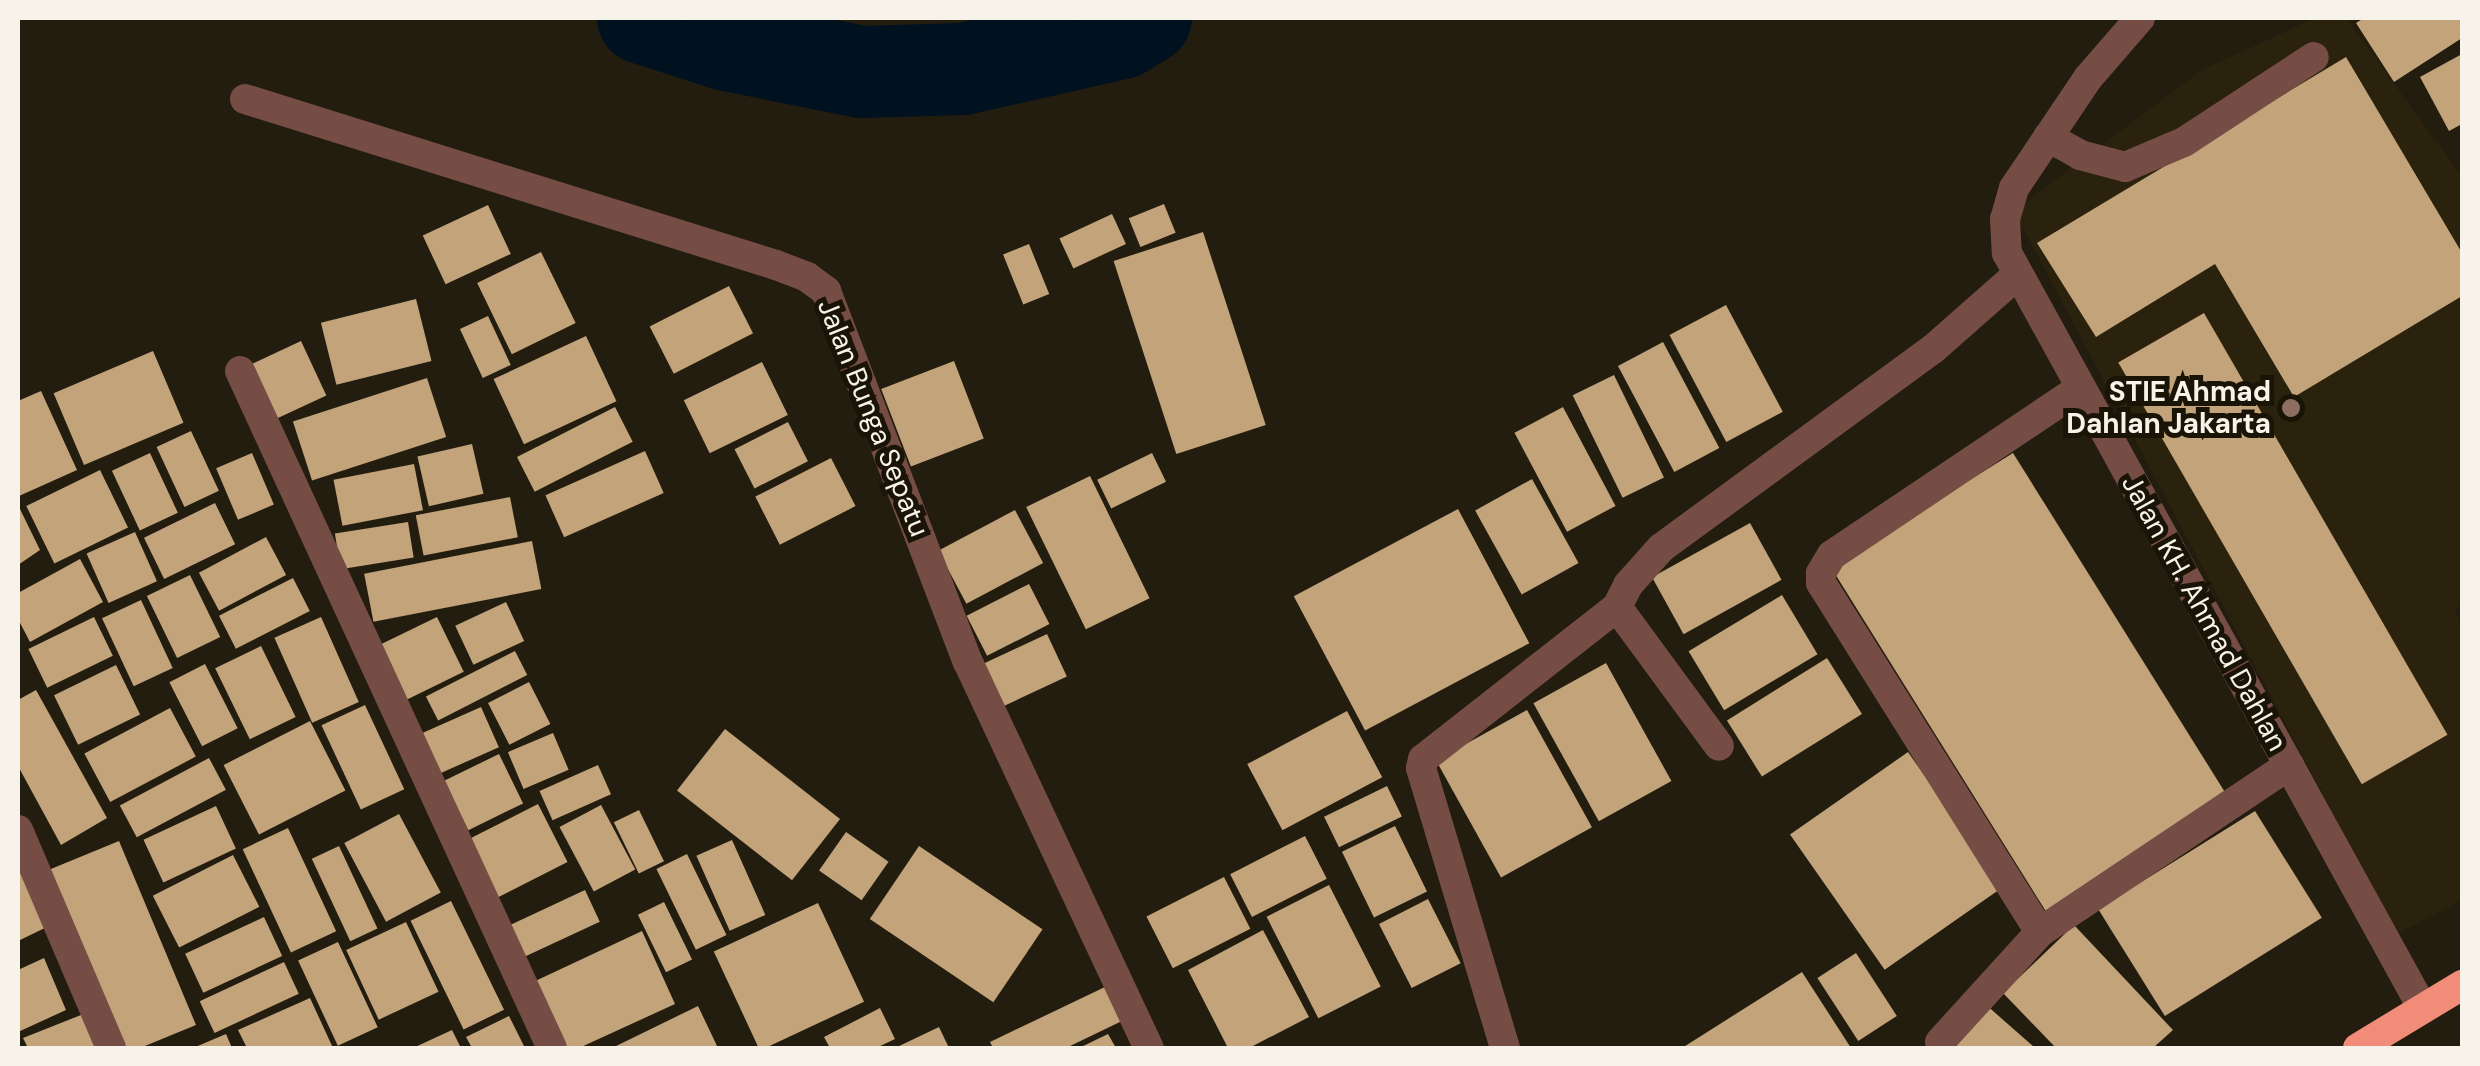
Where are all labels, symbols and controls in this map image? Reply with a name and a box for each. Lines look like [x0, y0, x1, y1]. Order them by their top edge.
street label: Jalan Bunga Sepatu [810, 294, 936, 542]
place label: STIE Ahmad Dahlan Jakarta [2066, 375, 2271, 441]
marker: STIE Ahmad Dahlan Jakarta [2280, 397, 2302, 419]
street label: Jalan KH. Ahmad Dahlan [2114, 469, 2294, 757]

